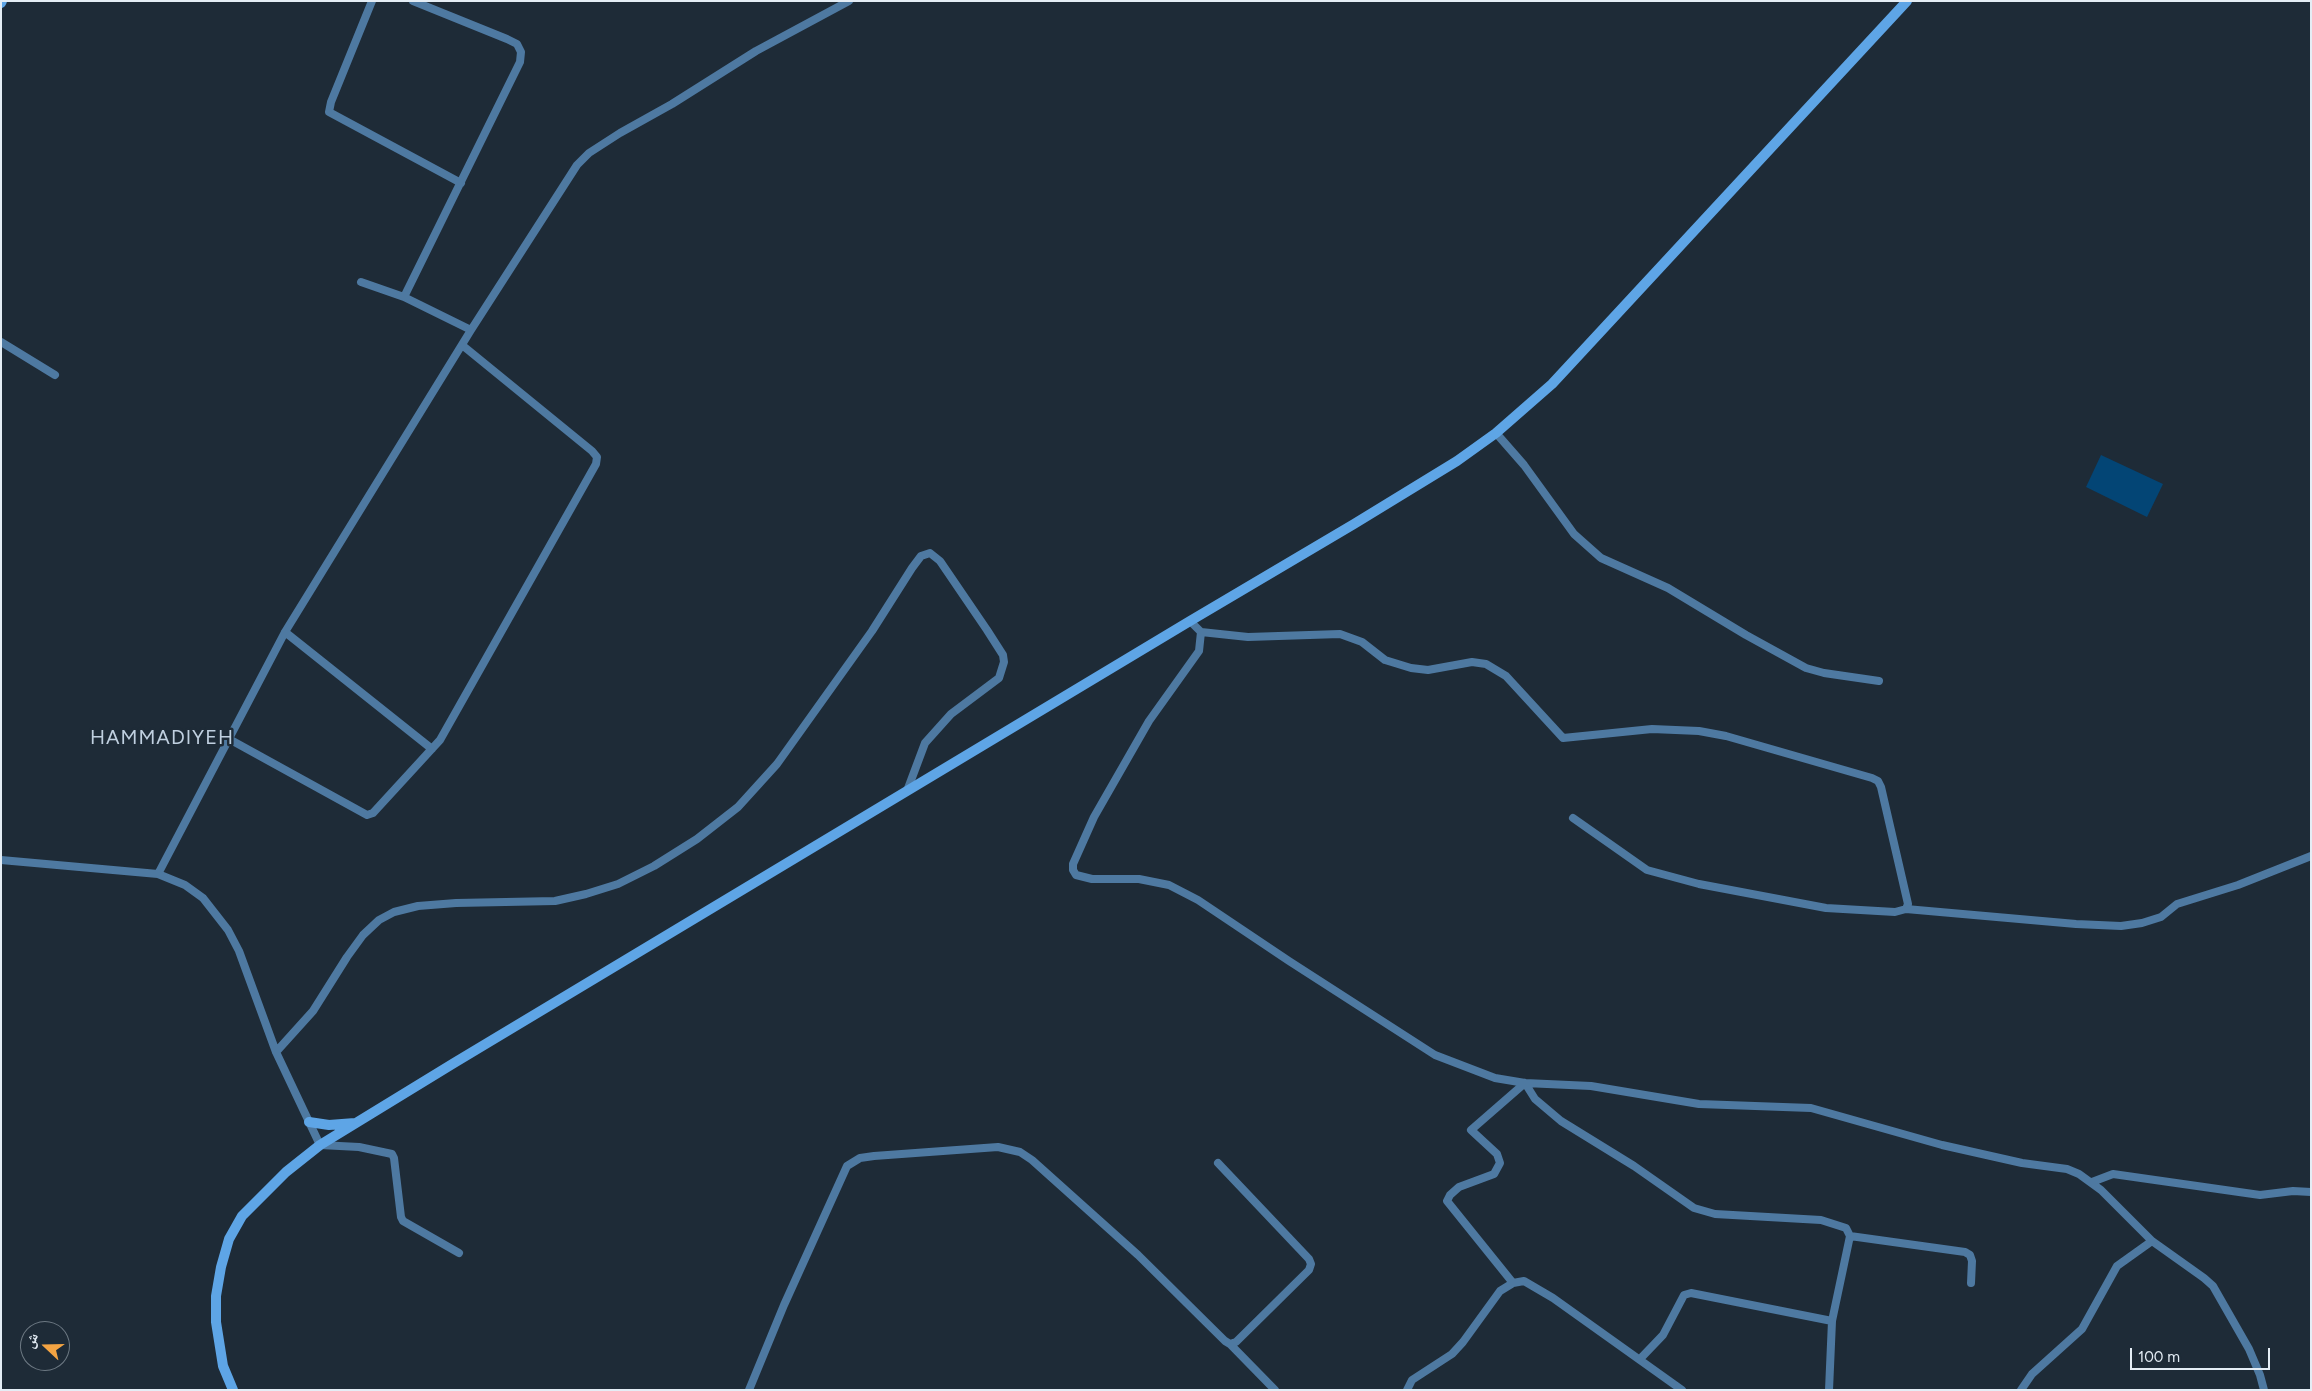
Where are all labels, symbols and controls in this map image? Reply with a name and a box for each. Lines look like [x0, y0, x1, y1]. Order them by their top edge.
district label: HAMMADIYEH [89, 726, 235, 750]
north arrow [20, 1321, 70, 1371]
text: ش [21, 1331, 42, 1351]
scale bar [2132, 1338, 2272, 1370]
text: 100 m [2138, 1348, 2180, 1366]

